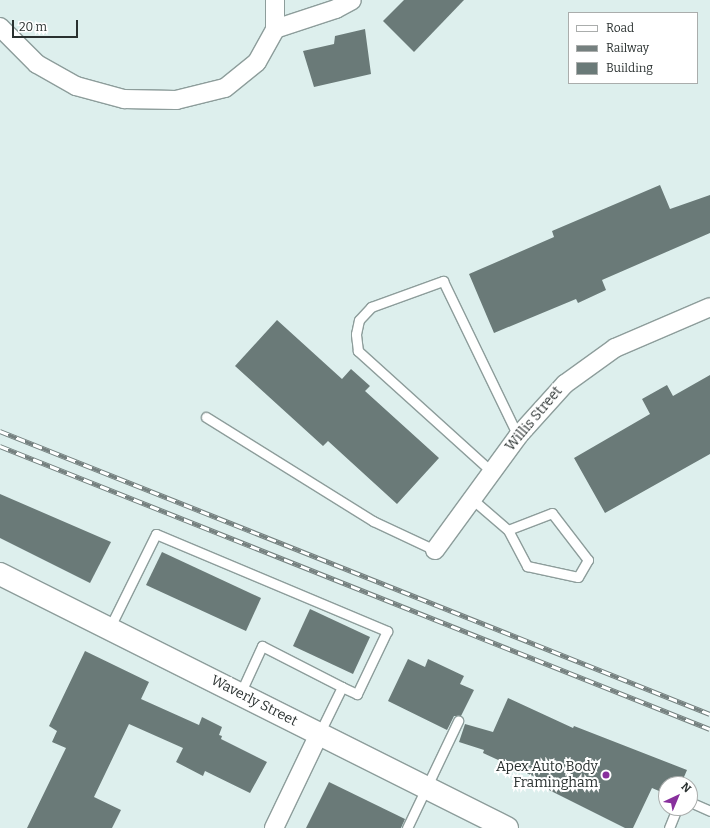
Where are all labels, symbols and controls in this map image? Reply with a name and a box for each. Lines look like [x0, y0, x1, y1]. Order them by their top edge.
scale bar [14, 12, 80, 38]
legend [568, 12, 698, 84]
text: 20 m [19, 20, 47, 34]
text: Road [606, 21, 634, 35]
text: Railway [606, 41, 649, 55]
text: Building [606, 61, 653, 75]
street label: Willis Street [502, 383, 566, 455]
street label: Waverly Street [208, 672, 300, 730]
place label: Apex Auto Body Framingham [496, 759, 598, 792]
marker: Apex Auto Body Framingham [601, 770, 611, 780]
north arrow [658, 776, 698, 816]
text: N [678, 780, 694, 795]

